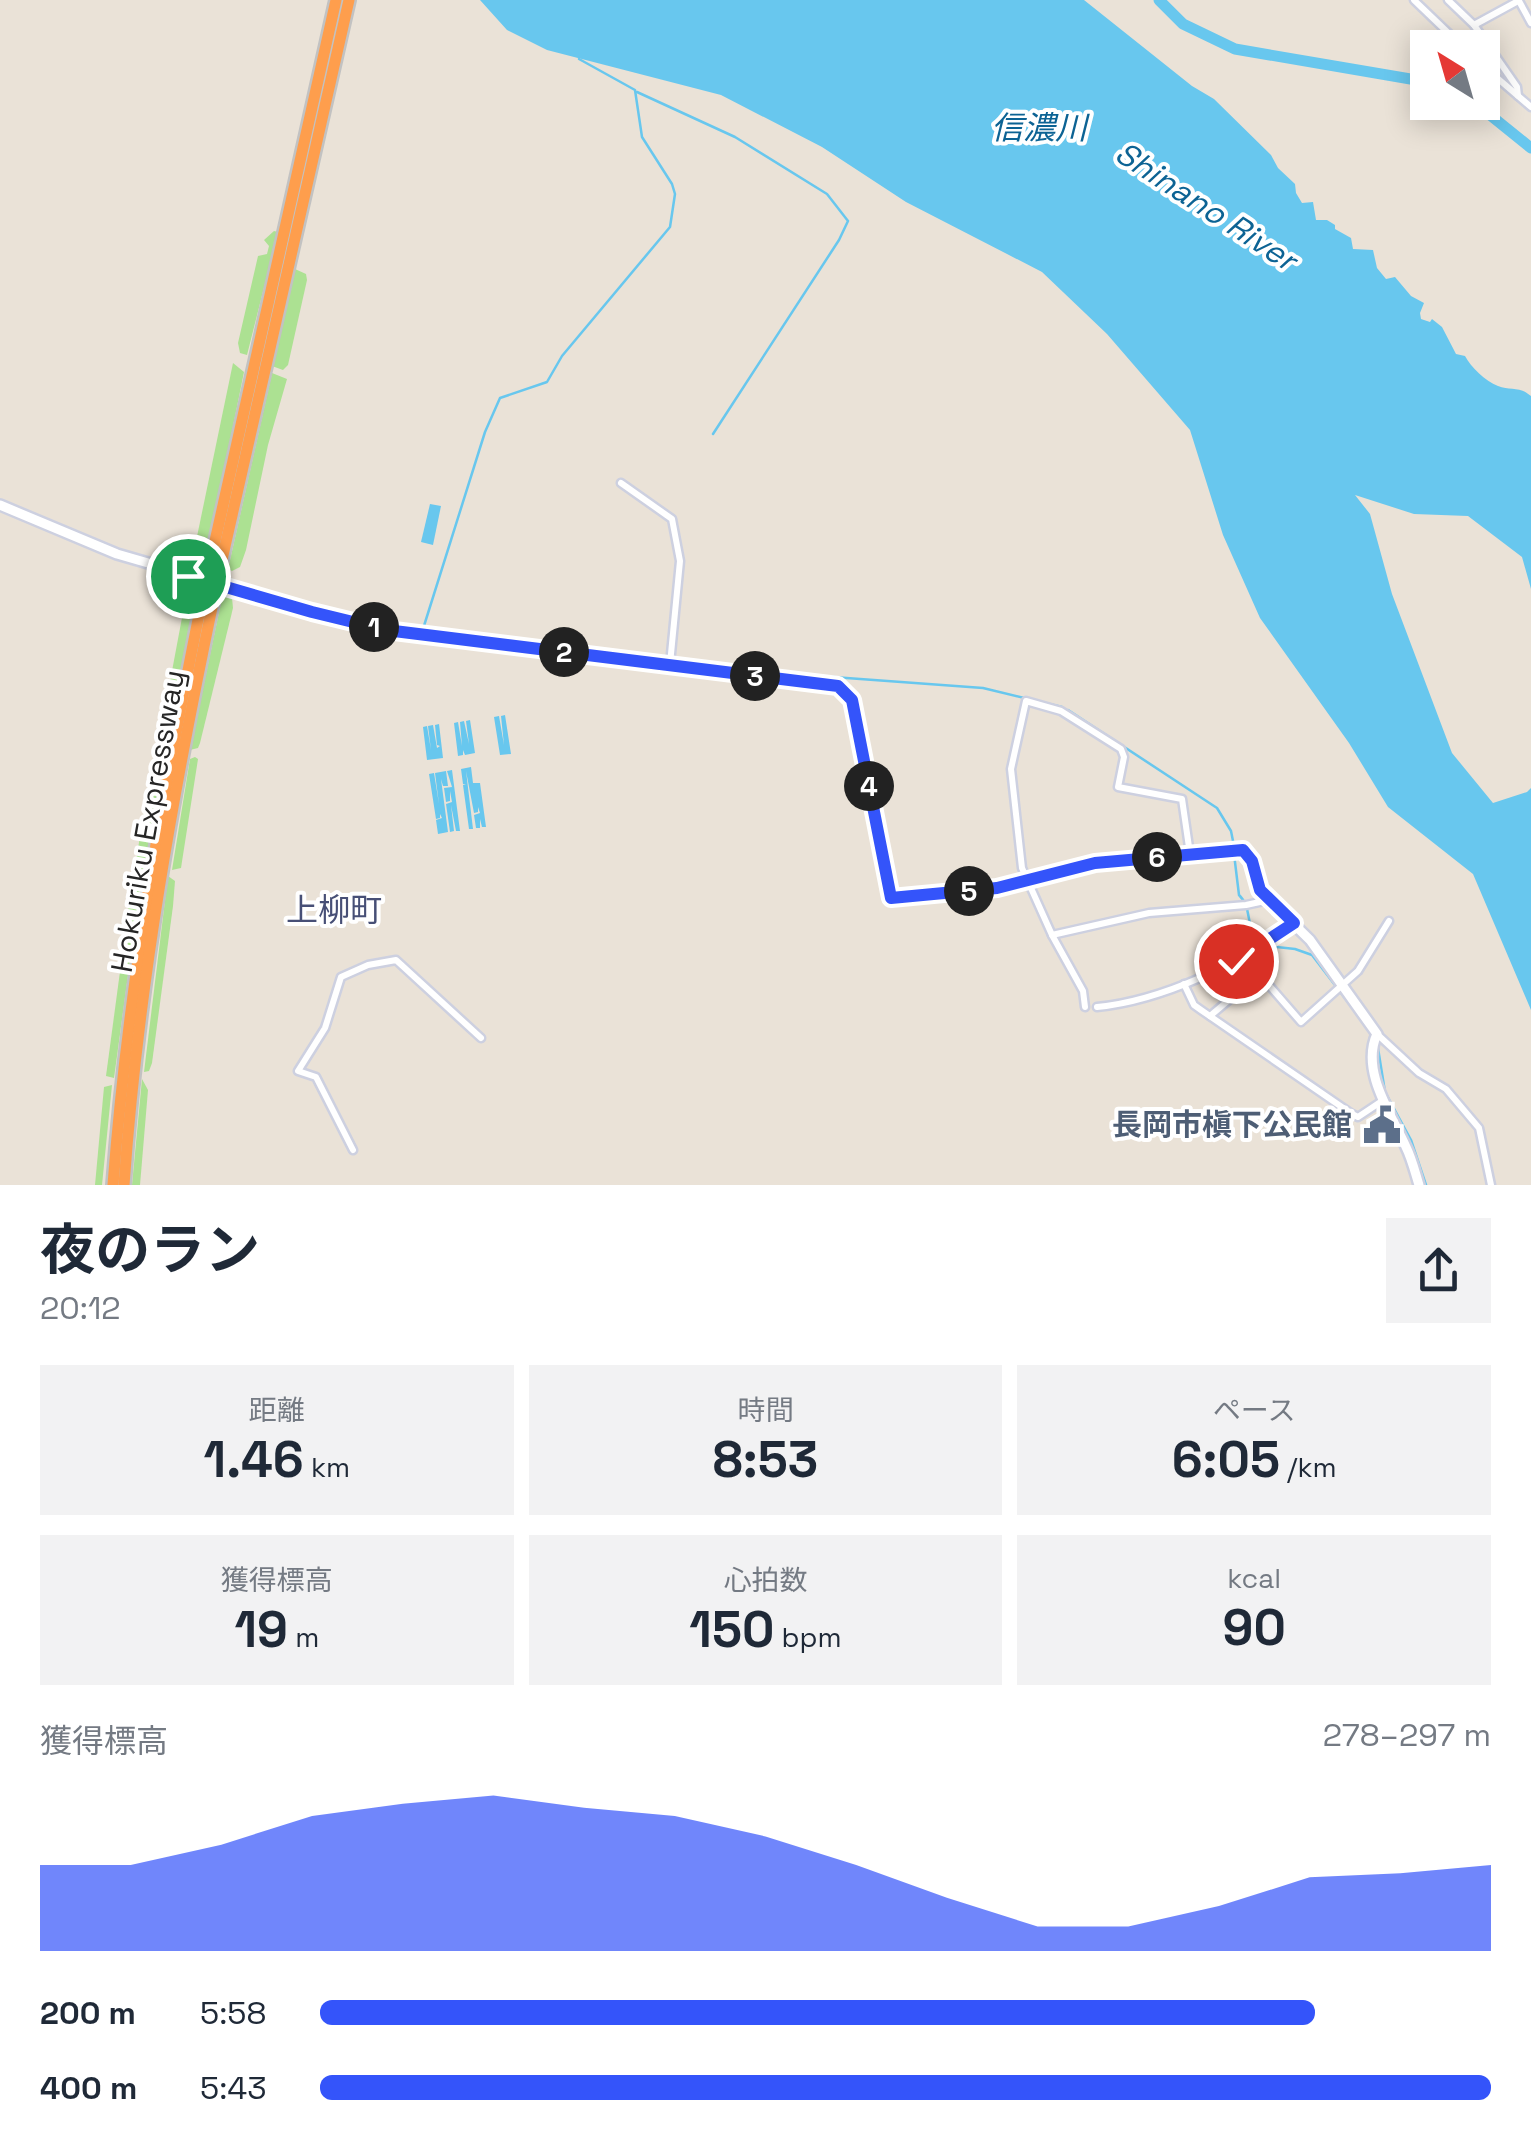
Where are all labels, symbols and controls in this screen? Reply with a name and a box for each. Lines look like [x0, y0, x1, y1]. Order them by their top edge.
north arrow [1410, 30, 1500, 120]
map controls [1410, 30, 1500, 120]
water label: 信濃川 [991, 108, 1090, 148]
water label: Shinano River [1108, 132, 1307, 281]
pin [146, 534, 231, 619]
icon: arrive [161, 549, 216, 604]
pin: 1 [349, 602, 399, 652]
text: 1 [368, 609, 380, 645]
pin: 2 [539, 627, 589, 677]
text: 2 [556, 634, 572, 670]
pin: 3 [730, 651, 780, 701]
text: 3 [746, 658, 764, 694]
street label: Hokuriku Expressway [102, 667, 193, 975]
pin: 4 [844, 761, 894, 811]
text: 4 [860, 768, 878, 804]
pin: 6 [1132, 832, 1182, 882]
text: 6 [1148, 839, 1166, 875]
pin: 5 [944, 866, 994, 916]
text: 5 [961, 873, 977, 909]
district label: 上柳町 [286, 890, 382, 930]
pin [1194, 919, 1279, 1004]
icon: check [1209, 934, 1264, 989]
public building icon: 長岡市槇下公民館 [1361, 1104, 1403, 1146]
place label: 長岡市槇下公民館 [1112, 1105, 1352, 1144]
text: 夜のラン [40, 1215, 260, 1285]
button: share [1386, 1218, 1491, 1323]
text: 20:12 [40, 1288, 121, 1328]
text: 距離 [249, 1392, 305, 1428]
text: 時間 [737, 1392, 794, 1428]
text: ペース [1213, 1392, 1295, 1428]
text: 1.46 [204, 1428, 304, 1492]
text: 8:53 [713, 1428, 818, 1492]
text: 6:05 [1172, 1428, 1280, 1492]
text: km [304, 1449, 350, 1485]
text: /km [1280, 1449, 1337, 1485]
text: kcal [1227, 1560, 1281, 1596]
text: 獲得標高 [221, 1562, 333, 1598]
text: 心拍数 [723, 1562, 808, 1598]
text: 90 [1223, 1596, 1286, 1660]
text: 19 [234, 1598, 288, 1662]
text: 150 [689, 1598, 774, 1662]
text: m [288, 1619, 319, 1655]
text: bpm [774, 1619, 842, 1655]
text: 278–297 m [1323, 1715, 1491, 1755]
text: 獲得標高 [40, 1721, 168, 1761]
text: 200 m [40, 1993, 136, 2033]
text: 5:58 [200, 1993, 266, 2033]
text: 400 m [40, 2068, 137, 2108]
text: 5:43 [200, 2068, 267, 2108]

